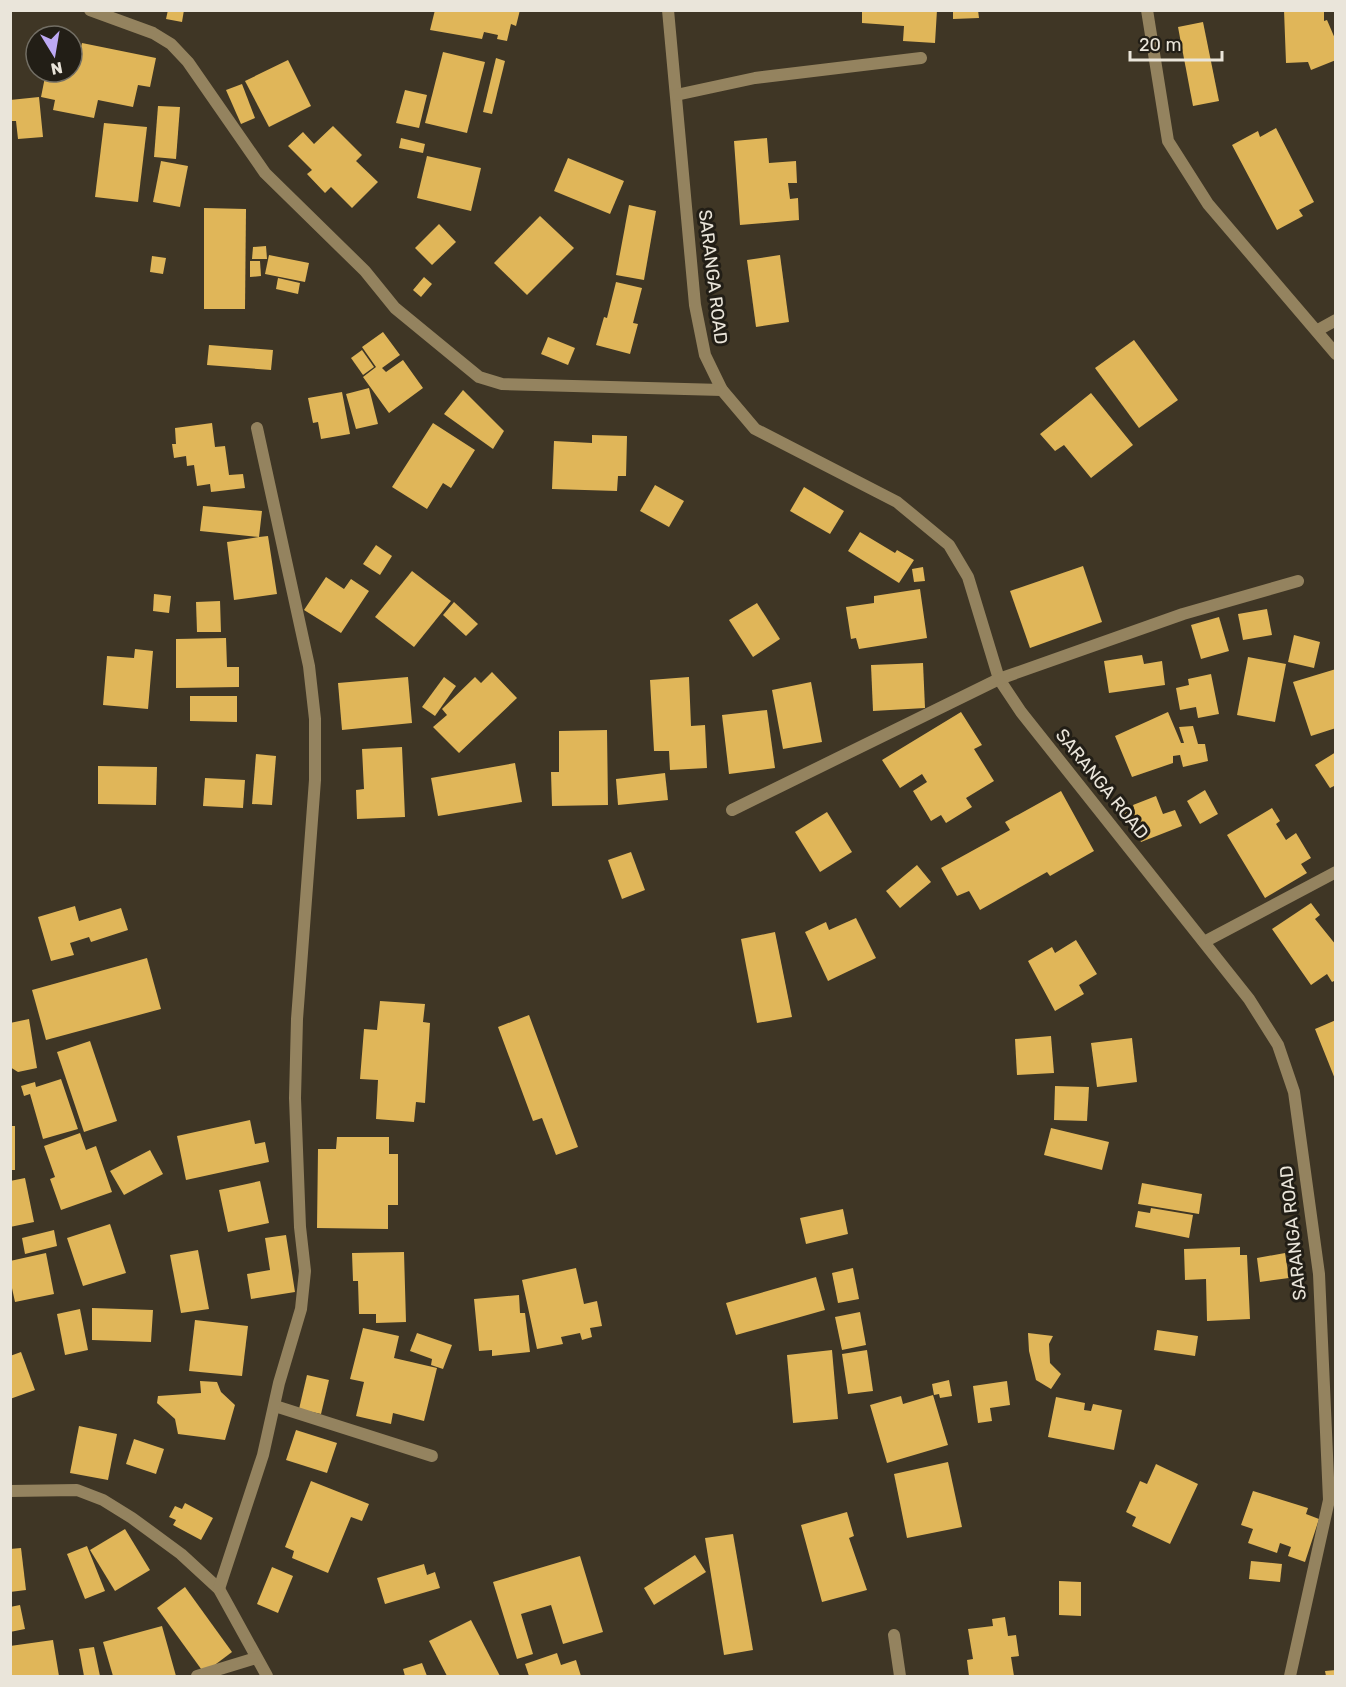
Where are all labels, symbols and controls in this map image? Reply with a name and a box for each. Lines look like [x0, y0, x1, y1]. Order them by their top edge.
north arrow [24, 24, 84, 84]
scale bar [1130, 24, 1222, 62]
text: 20 m [1139, 34, 1181, 56]
text: N [49, 58, 64, 79]
street label: SARANGA ROAD [694, 208, 732, 346]
street label: SARANGA ROAD [1051, 724, 1153, 844]
street label: SARANGA ROAD [1275, 1164, 1311, 1302]

